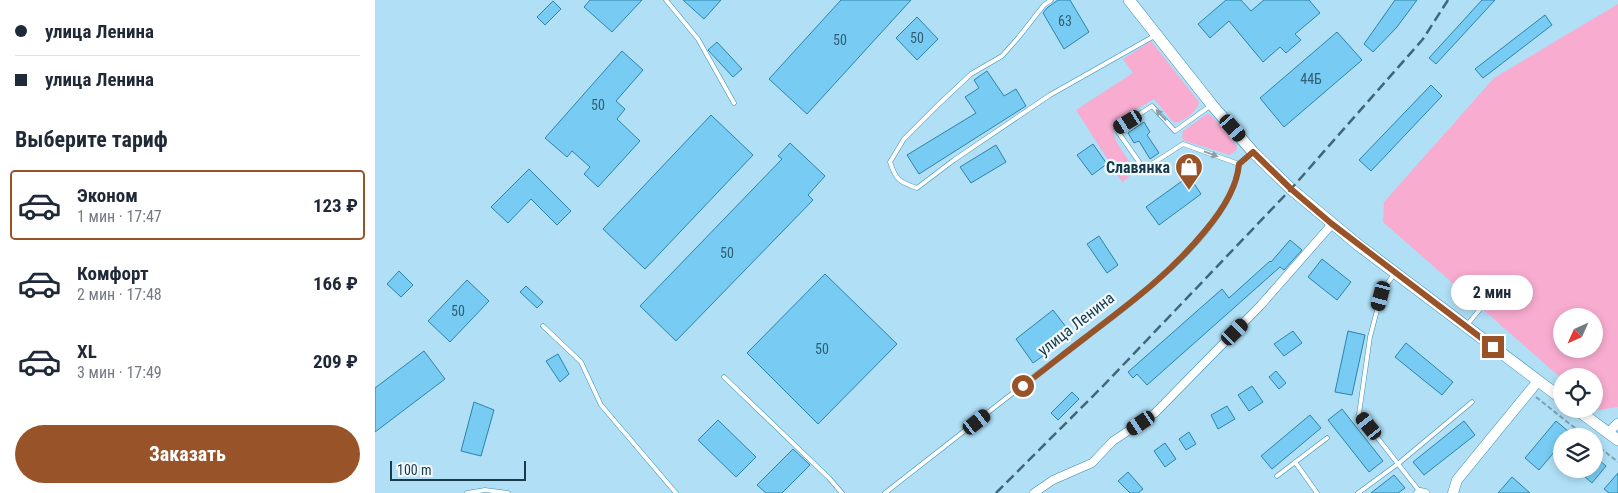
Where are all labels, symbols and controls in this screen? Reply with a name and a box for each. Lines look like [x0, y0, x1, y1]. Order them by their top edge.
house number: 63 [1058, 13, 1072, 29]
text: улица Ленина [45, 20, 154, 43]
house number: 50 [910, 30, 924, 46]
house number: 50 [833, 32, 847, 48]
text: улица Ленина [45, 68, 154, 91]
house number: 44Б [1300, 71, 1322, 87]
house number: 50 [591, 97, 605, 113]
car [1111, 108, 1144, 136]
one-way arrow [1155, 110, 1167, 122]
car [1217, 112, 1248, 144]
text: Выберите тариф [15, 127, 168, 152]
one-way arrow [1203, 151, 1218, 158]
shop icon: Славянка [1174, 152, 1204, 191]
place label: Славянка [1106, 158, 1170, 177]
icon: car [17, 183, 62, 228]
text: Эконом [77, 184, 138, 207]
text: 123 ₽ [313, 194, 358, 217]
text: 1 мин · 17:47 [77, 207, 162, 226]
house number: 50 [720, 245, 734, 261]
icon: car [17, 261, 62, 306]
text: Комфорт [77, 262, 149, 285]
text: 166 ₽ [313, 272, 358, 295]
callout: 2 мин [1452, 274, 1534, 310]
car [1369, 280, 1392, 312]
text: 2 мин [1473, 283, 1511, 302]
text: 2 мин · 17:48 [77, 285, 162, 304]
street label: улица Ленина [1034, 288, 1118, 360]
house number: 50 [451, 303, 465, 319]
north arrow [1553, 308, 1603, 358]
map controls [1553, 308, 1603, 478]
car [1219, 316, 1250, 348]
route end [1482, 336, 1504, 358]
icon: car [17, 339, 62, 384]
text: XL [77, 340, 97, 363]
house number: 50 [815, 341, 829, 357]
text: 209 ₽ [313, 350, 358, 373]
text: 3 мин · 17:49 [77, 363, 162, 382]
button: locate [1553, 368, 1603, 418]
route start [1012, 375, 1034, 397]
car [960, 407, 993, 437]
car [1124, 408, 1157, 438]
car [1353, 410, 1384, 442]
button: Заказать [15, 425, 360, 483]
button: layers [1553, 428, 1603, 478]
scale bar [390, 458, 526, 481]
text: 100 m [397, 462, 432, 478]

